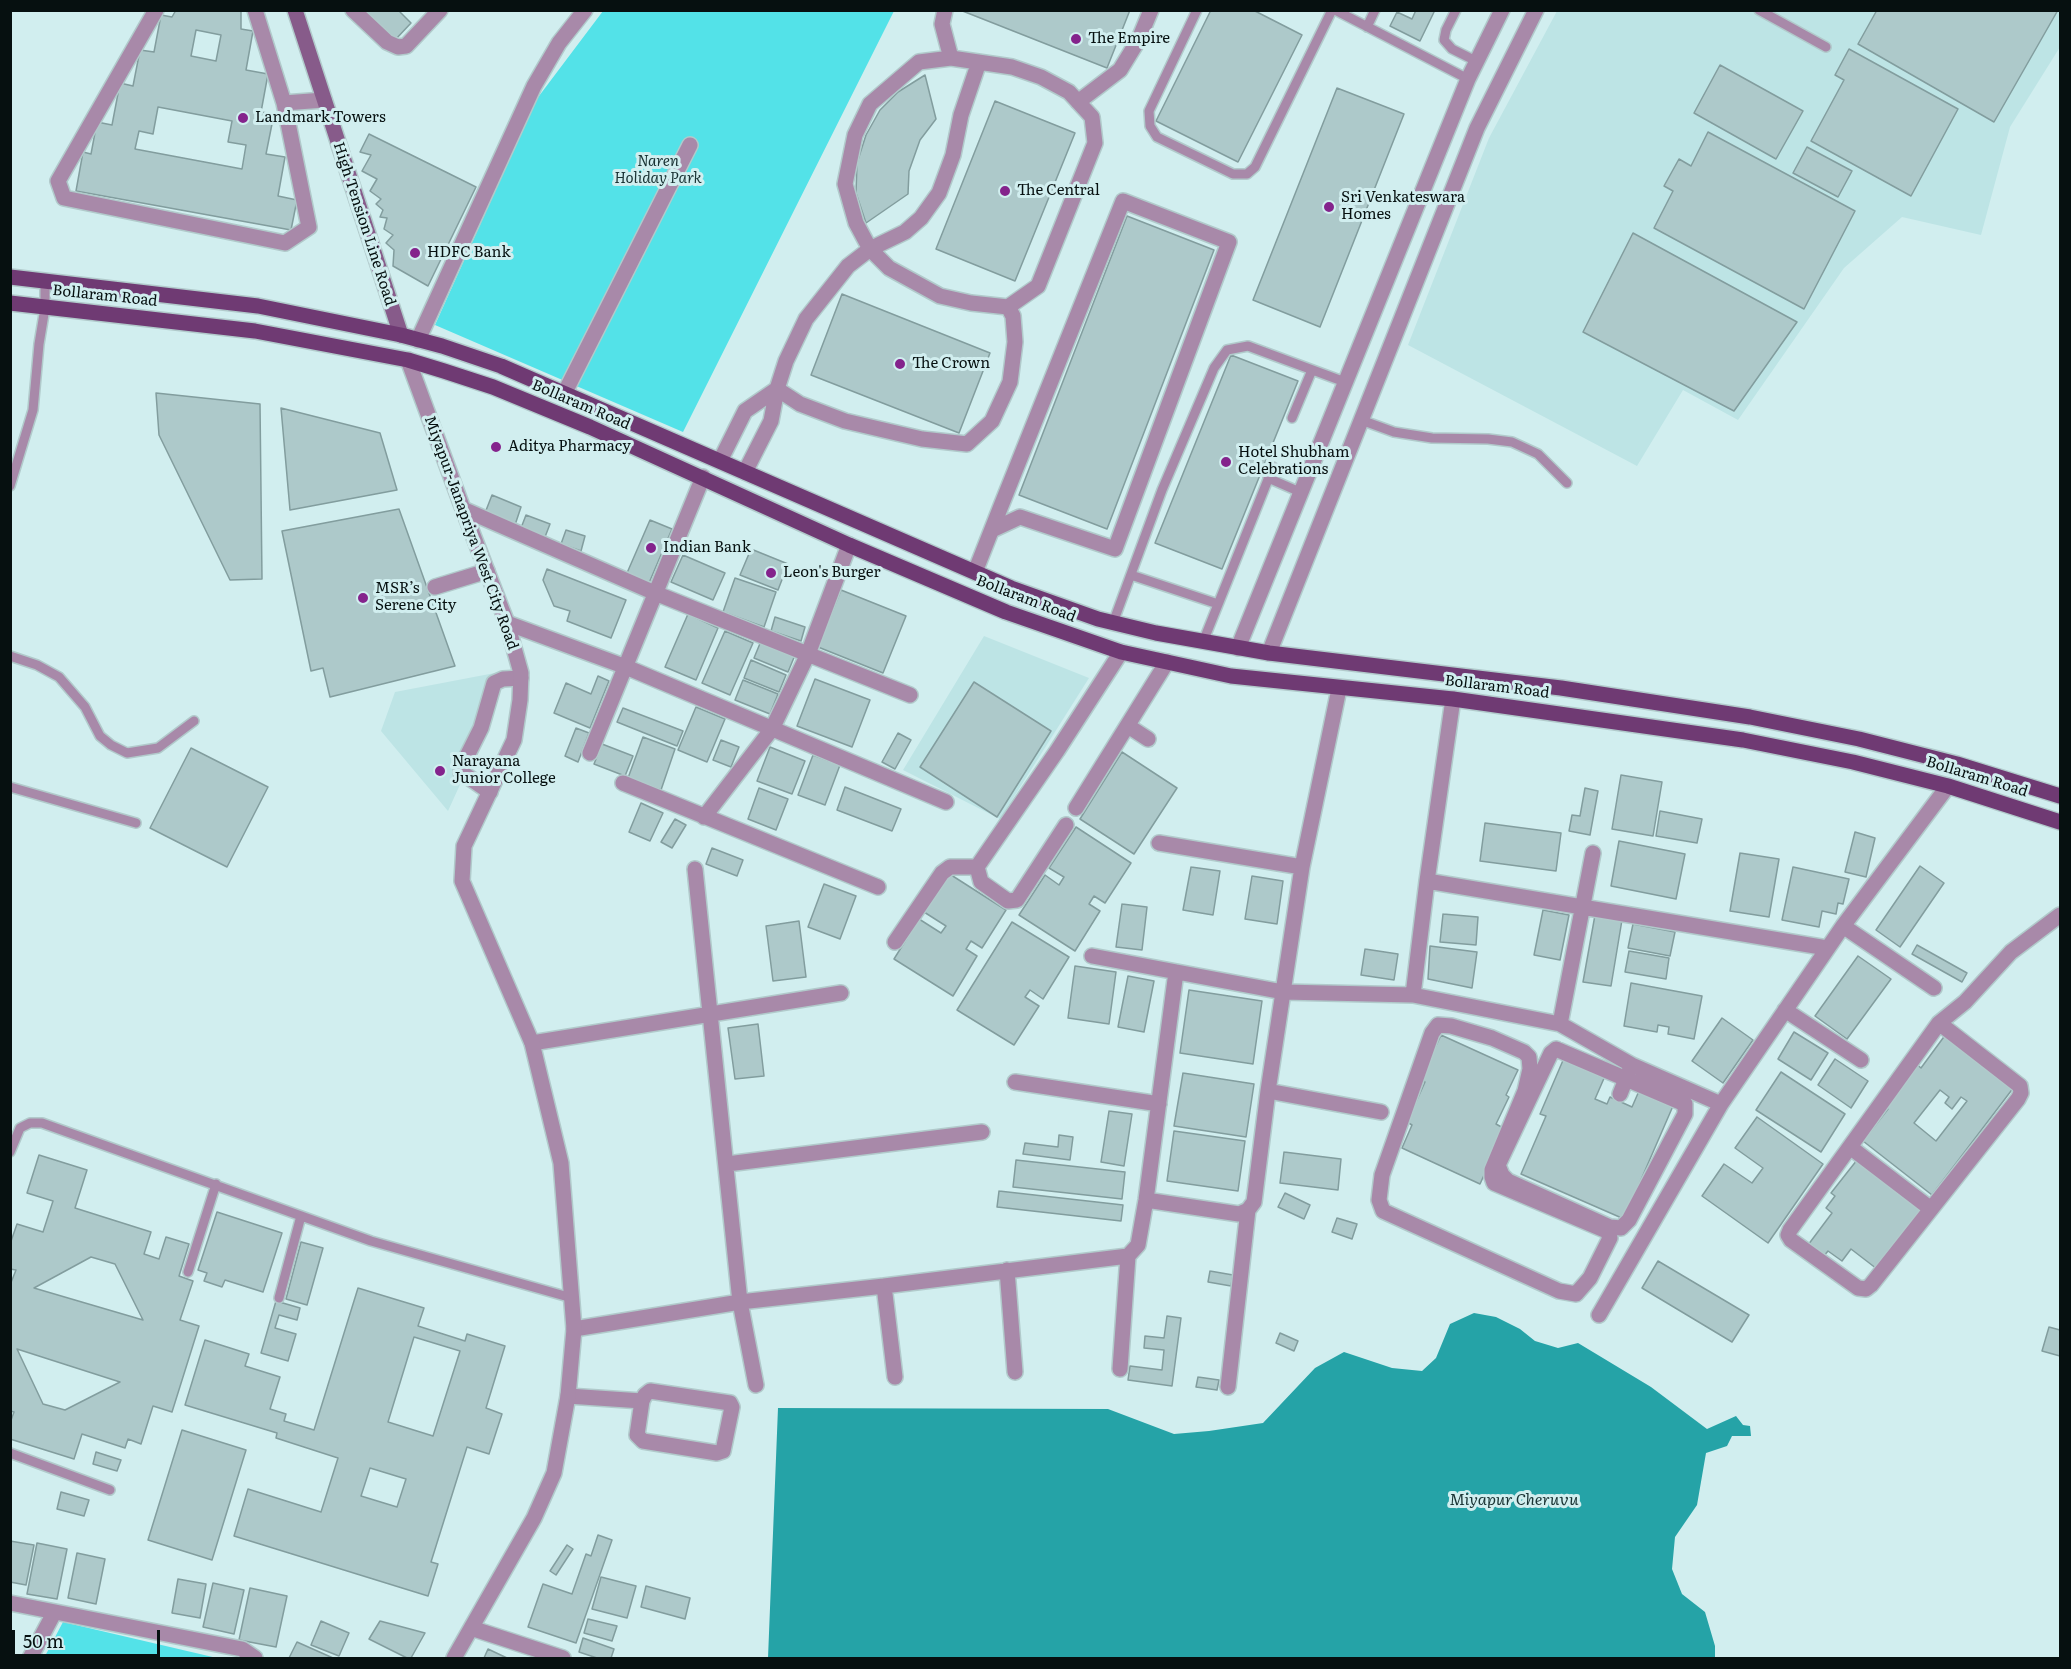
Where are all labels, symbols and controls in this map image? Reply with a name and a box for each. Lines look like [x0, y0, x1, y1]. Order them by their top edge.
place label: The Empire [1088, 30, 1170, 48]
marker: The Empire [1069, 32, 1083, 46]
place label: Landmark Towers [255, 109, 386, 127]
marker: Landmark Towers [236, 111, 250, 125]
street label: High Tension Line Road [329, 140, 399, 308]
park label: Naren Holiday Park [614, 153, 702, 188]
place label: The Central [1017, 182, 1100, 200]
marker: The Central [998, 184, 1012, 198]
place label: Sri Venkateswara Homes [1341, 189, 1465, 224]
marker: Sri Venkateswara Homes [1322, 200, 1336, 214]
place label: HDFC Bank [427, 244, 511, 262]
marker: HDFC Bank [408, 246, 422, 260]
street label: Bollaram Road [52, 282, 158, 310]
place label: The Crown [912, 355, 990, 373]
marker: The Crown [893, 357, 907, 371]
street label: Bollaram Road [529, 376, 633, 434]
street label: Miyapur-Janapriya West City Road [420, 414, 522, 652]
place label: Aditya Pharmacy [508, 438, 631, 456]
marker: Aditya Pharmacy [489, 440, 503, 454]
place label: Hotel Shubham Celebrations [1238, 444, 1350, 479]
marker: Hotel Shubham Celebrations [1219, 455, 1233, 469]
place label: Indian Bank [663, 539, 751, 557]
marker: Indian Bank [644, 541, 658, 555]
place label: Leon's Burger [783, 564, 880, 582]
marker: Leon's Burger [764, 566, 778, 580]
street label: Bollaram Road [974, 572, 1078, 626]
place label: MSR’s Serene City [375, 580, 456, 615]
marker: MSR’s Serene City [356, 591, 370, 605]
street label: Bollaram Road [1444, 672, 1550, 702]
place label: Narayana Junior College [452, 753, 556, 788]
street label: Bollaram Road [1924, 753, 2030, 801]
marker: Narayana Junior College [433, 764, 447, 778]
water label: Miyapur Cheruvu [1450, 1490, 1578, 1510]
scale bar [15, 1618, 164, 1656]
text: 50 m [23, 1627, 64, 1654]

